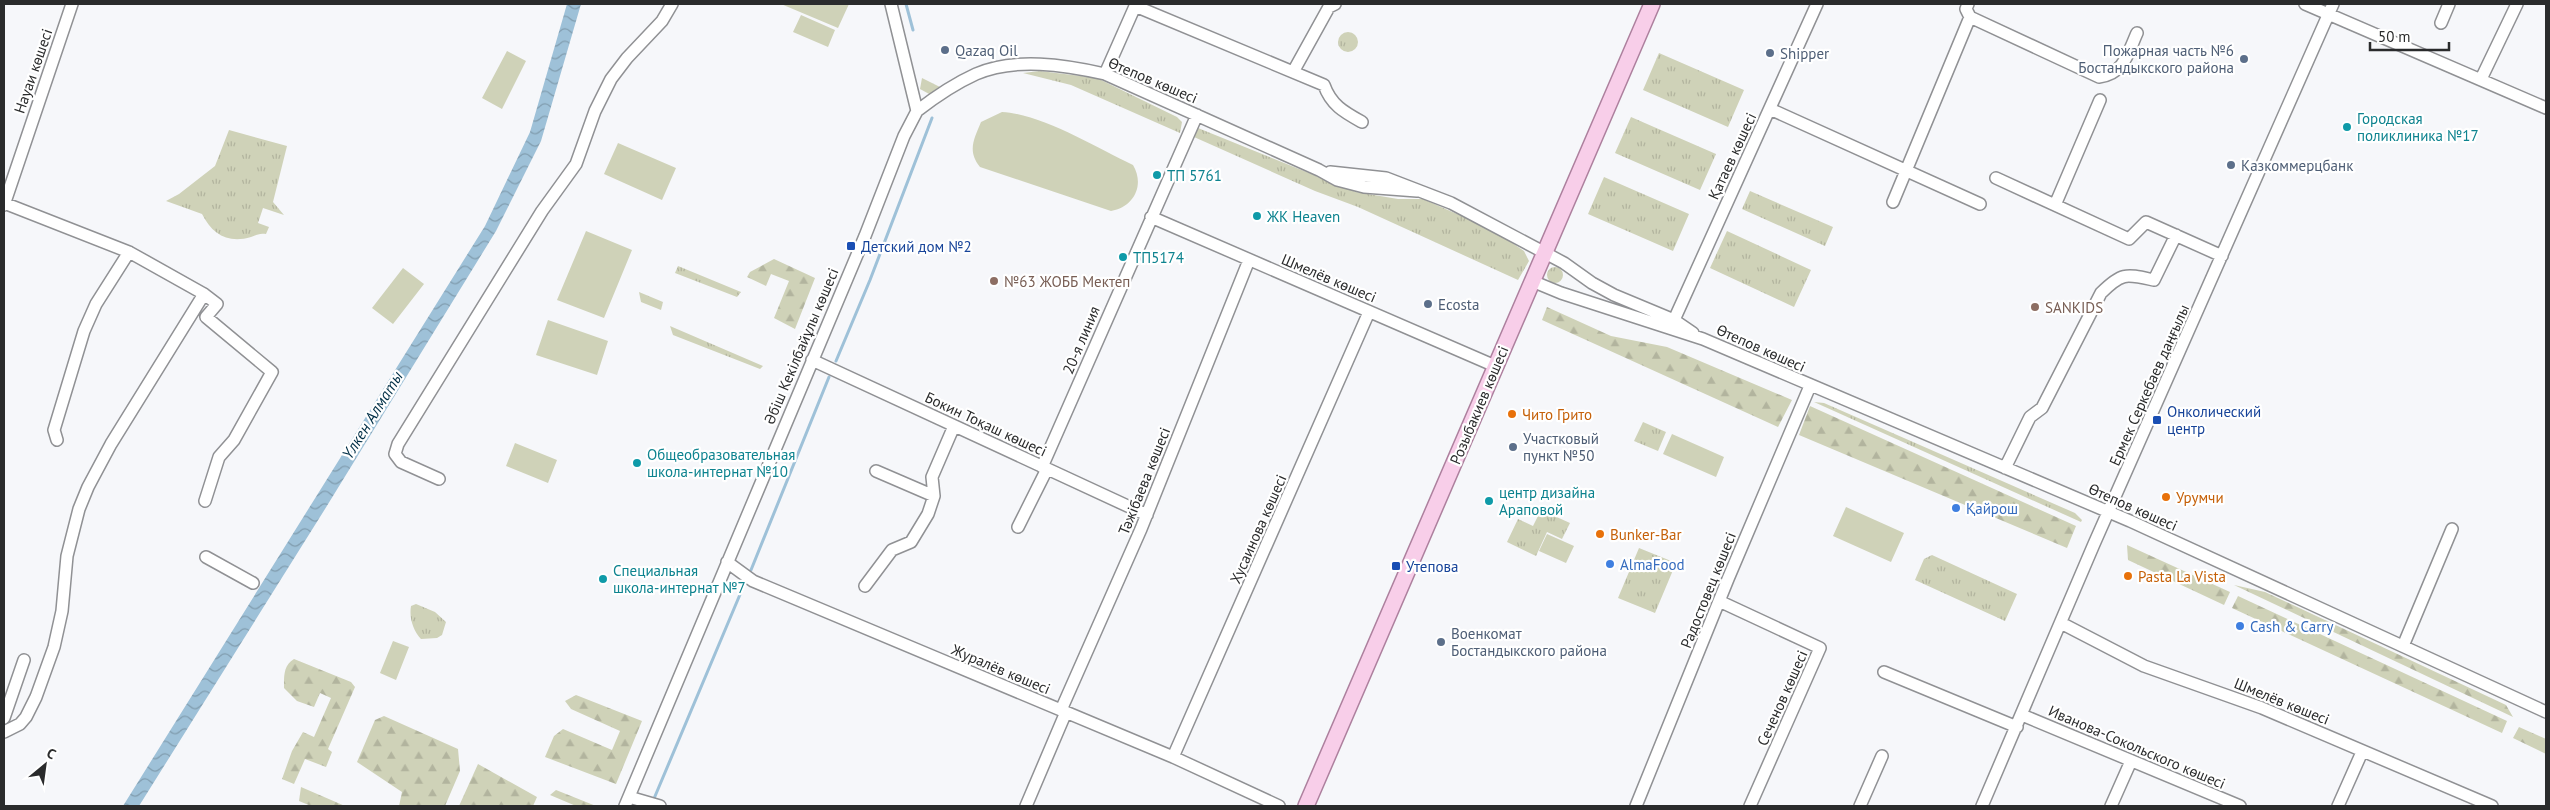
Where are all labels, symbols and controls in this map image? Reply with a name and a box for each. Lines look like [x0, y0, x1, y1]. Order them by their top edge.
scale bar [2370, 20, 2449, 52]
street label: Науаи көшесі [10, 26, 56, 116]
text: 50 m [2378, 27, 2411, 46]
place label: Qazaq Oil [955, 41, 1018, 60]
place label: Пожарная часть №6 Бостандыкского района [2078, 41, 2234, 77]
marker: Qazaq Oil [939, 44, 951, 56]
place label: Shipper [1780, 44, 1829, 63]
marker: Shipper [1764, 47, 1776, 59]
street label: Өтепов көшесі [1105, 53, 1201, 107]
marker: Пожарная часть №6 Бостандыкского района [2238, 53, 2250, 65]
place label: Городская поликлиника №17 [2357, 109, 2479, 145]
street label: Қатаев көшесі [1704, 110, 1760, 202]
marker: Городская поликлиника №17 [2341, 121, 2353, 133]
place label: Казкоммерцбанк [2241, 156, 2354, 175]
marker: Казкоммерцбанк [2225, 159, 2237, 171]
place label: ТП 5761 [1167, 166, 1222, 185]
marker: ТП 5761 [1151, 169, 1163, 181]
place label: ЖК Heaven [1266, 207, 1340, 226]
marker: ЖК Heaven [1251, 210, 1263, 222]
place label: Детский дом №2 [861, 237, 972, 256]
marker: Детский дом №2 [845, 240, 857, 252]
place label: ТП5174 [1133, 248, 1184, 267]
street label: Шмелёв көшесі [1279, 250, 1379, 306]
marker: ТП5174 [1117, 251, 1129, 263]
street label: Әбіш Кекілбайұлы көшесі [759, 265, 843, 427]
place label: №63 ЖОББ Мектеп [1004, 272, 1130, 291]
marker: №63 ЖОББ Мектеп [988, 275, 1000, 287]
place label: Ecosta [1438, 295, 1479, 314]
marker: Ecosta [1422, 298, 1434, 310]
place label: SANKIDS [2045, 298, 2103, 317]
marker: SANKIDS [2029, 301, 2041, 313]
street label: Ермек Серкебаев даңғылы [2105, 301, 2193, 469]
street label: 20-я линия [1058, 303, 1104, 377]
street label: Өтепов көшесі [1714, 320, 1808, 376]
street label: Розыбакиев көшесі [1446, 343, 1512, 467]
water label: Үлкен Алматы [337, 367, 407, 463]
street label: Бокин Тоқаш көшесі [922, 387, 1050, 461]
place label: Онколический центр [2167, 402, 2261, 438]
place label: Чито Грито [1522, 405, 1592, 424]
marker: Чито Грито [1506, 408, 1518, 420]
marker: Онколический центр [2151, 414, 2163, 426]
street label: Тәжібаева көшесі [1114, 424, 1174, 538]
place label: Участковый пункт №50 [1523, 429, 1599, 465]
marker: Участковый пункт №50 [1507, 441, 1519, 453]
place label: Общеобразовательная школа-интернат №10 [647, 445, 795, 481]
marker: Общеобразовательная школа-интернат №10 [631, 457, 643, 469]
street label: Хусаинова көшесі [1225, 472, 1291, 586]
street label: Өтепов көшесі [2086, 479, 2180, 535]
place label: центр дизайна Араповой [1499, 483, 1595, 519]
place label: Урумчи [2176, 488, 2224, 507]
marker: Урумчи [2160, 491, 2172, 503]
marker: центр дизайна Араповой [1483, 495, 1495, 507]
place label: Қайрош [1966, 499, 2018, 518]
marker: Қайрош [1950, 502, 1962, 514]
place label: Bunker-Bar [1610, 525, 1681, 544]
marker: Bunker-Bar [1594, 528, 1606, 540]
street label: Радостовец көшесі [1676, 529, 1740, 651]
place label: AlmaFood [1620, 555, 1685, 574]
place label: Утепова [1406, 557, 1458, 576]
marker: AlmaFood [1604, 558, 1616, 570]
marker: Утепова [1390, 560, 1402, 572]
place label: Специальная школа-интернат №7 [613, 561, 746, 597]
place label: Pasta La Vista [2138, 567, 2226, 586]
marker: Pasta La Vista [2122, 570, 2134, 582]
marker: Специальная школа-интернат №7 [597, 573, 609, 585]
place label: Cash & Carry [2250, 617, 2333, 636]
marker: Cash & Carry [2234, 620, 2246, 632]
place label: Военкомат Бостандыкского района [1451, 624, 1607, 660]
marker: Военкомат Бостандыкского района [1435, 636, 1447, 648]
street label: Журалёв көшесі [948, 639, 1053, 698]
street label: Сеченов көшесі [1752, 647, 1812, 749]
street label: Шмелёв көшесі [2232, 673, 2332, 729]
street label: Иванова-Сокольского көшесі [2046, 701, 2228, 793]
north arrow [20, 740, 70, 790]
text: С [44, 744, 59, 763]

